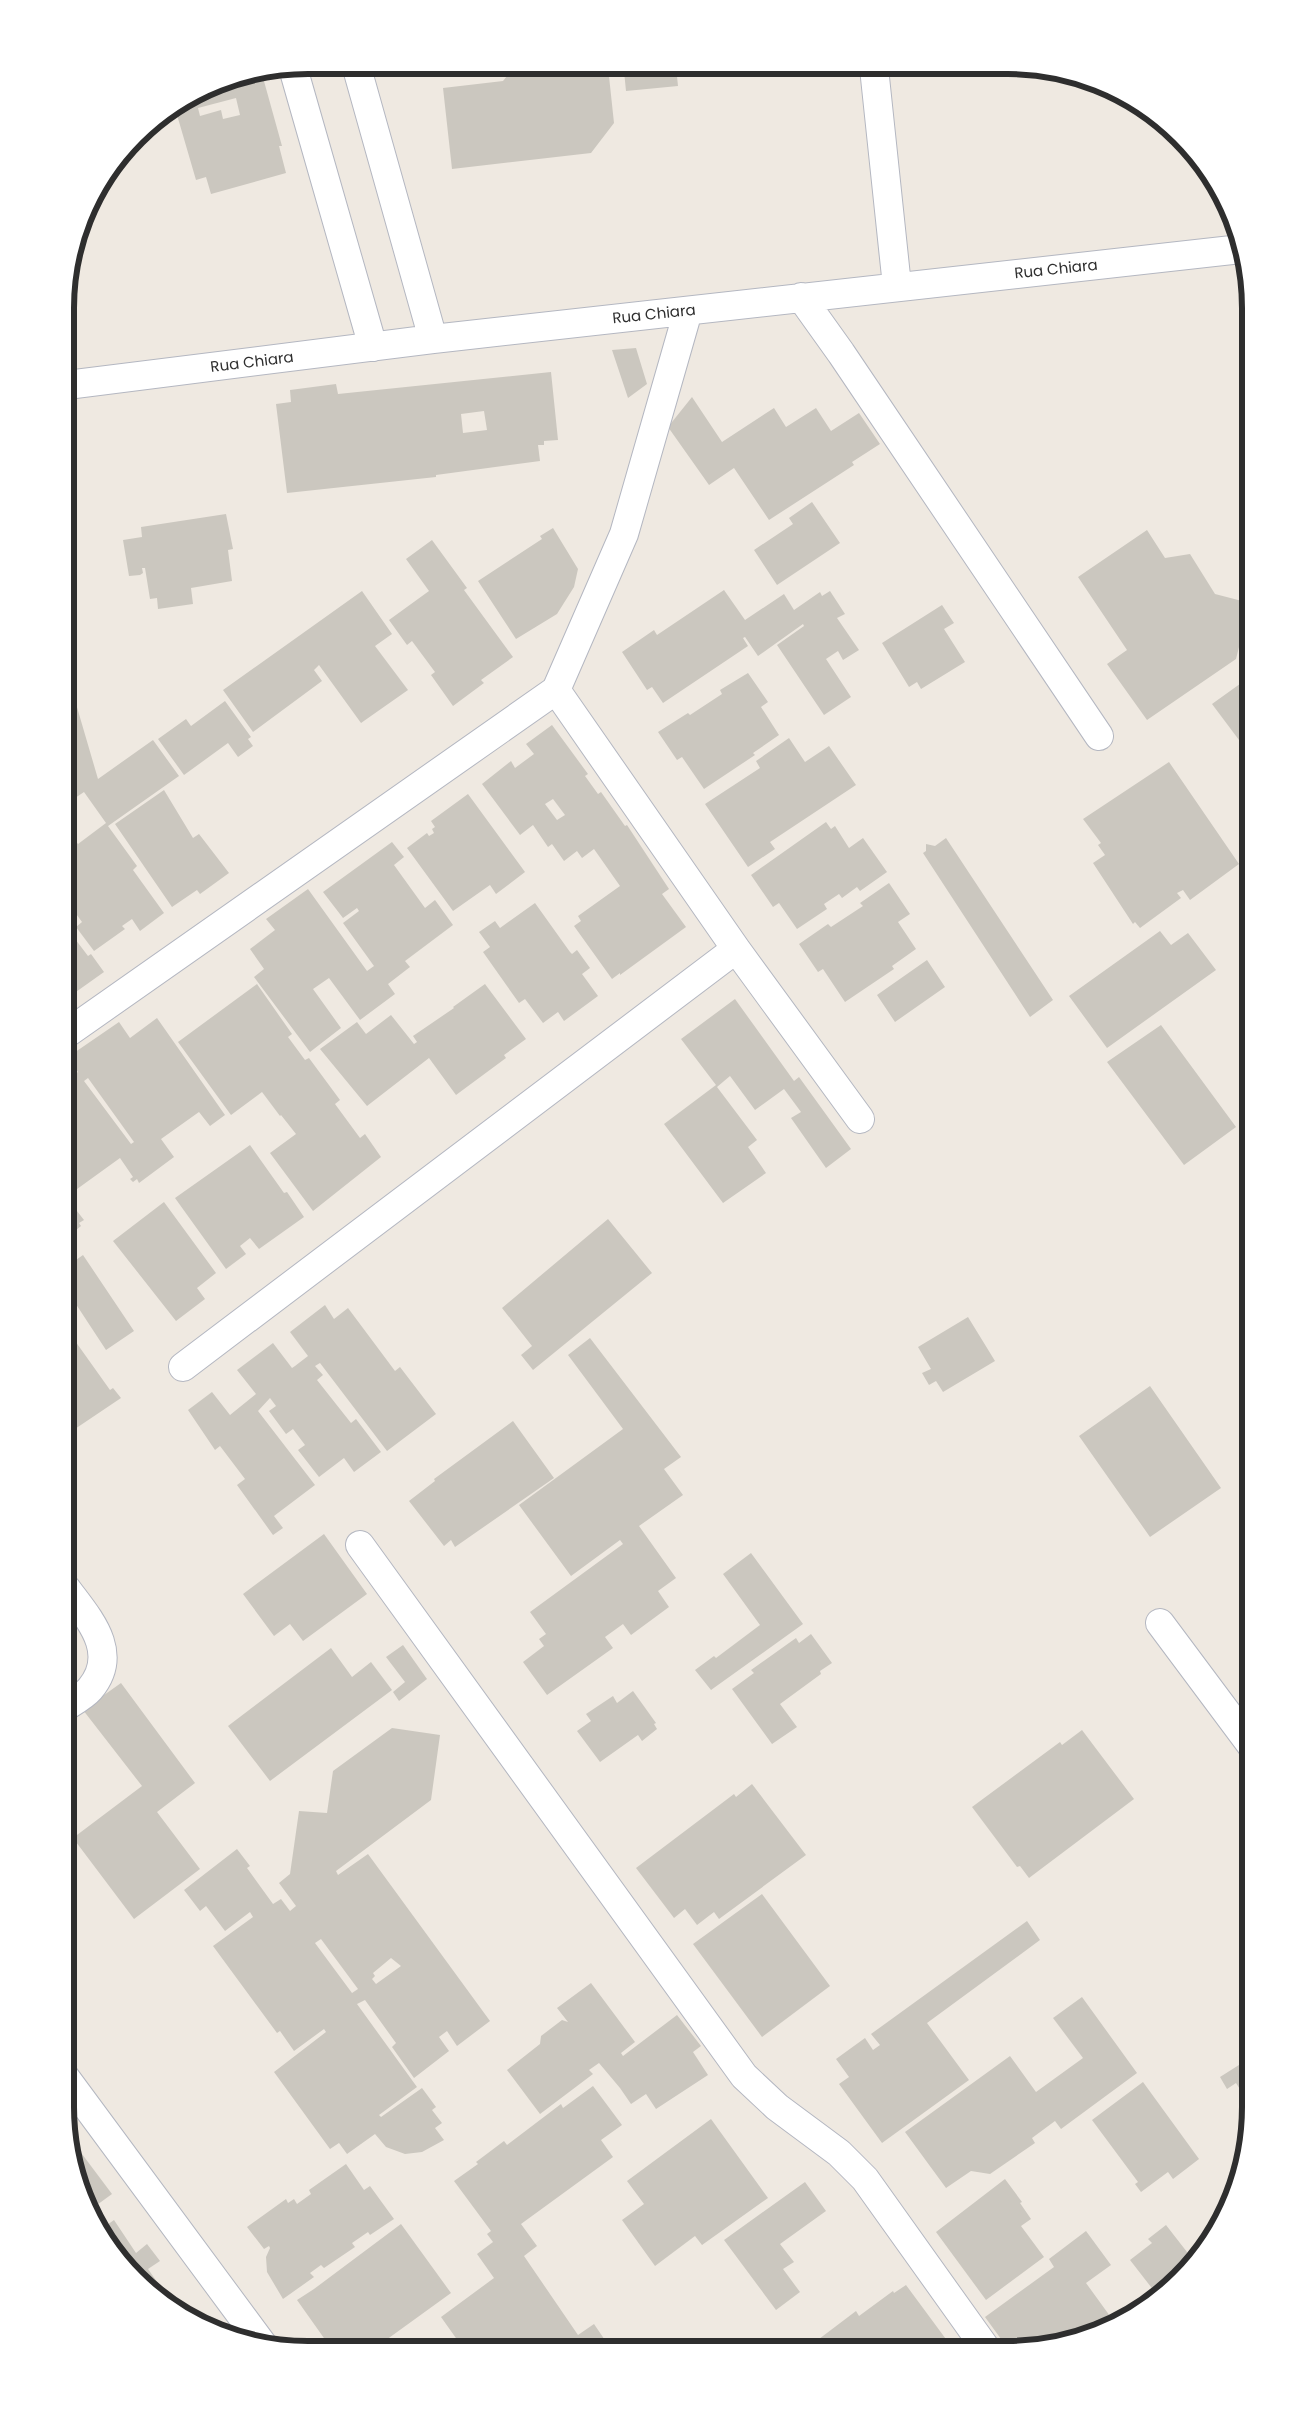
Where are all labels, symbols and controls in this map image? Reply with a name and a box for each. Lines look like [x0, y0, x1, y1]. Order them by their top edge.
street label: Rua Chiara [1013, 254, 1099, 283]
street label: Rua Chiara [611, 299, 697, 328]
street label: Rua Chiara [209, 346, 295, 377]

